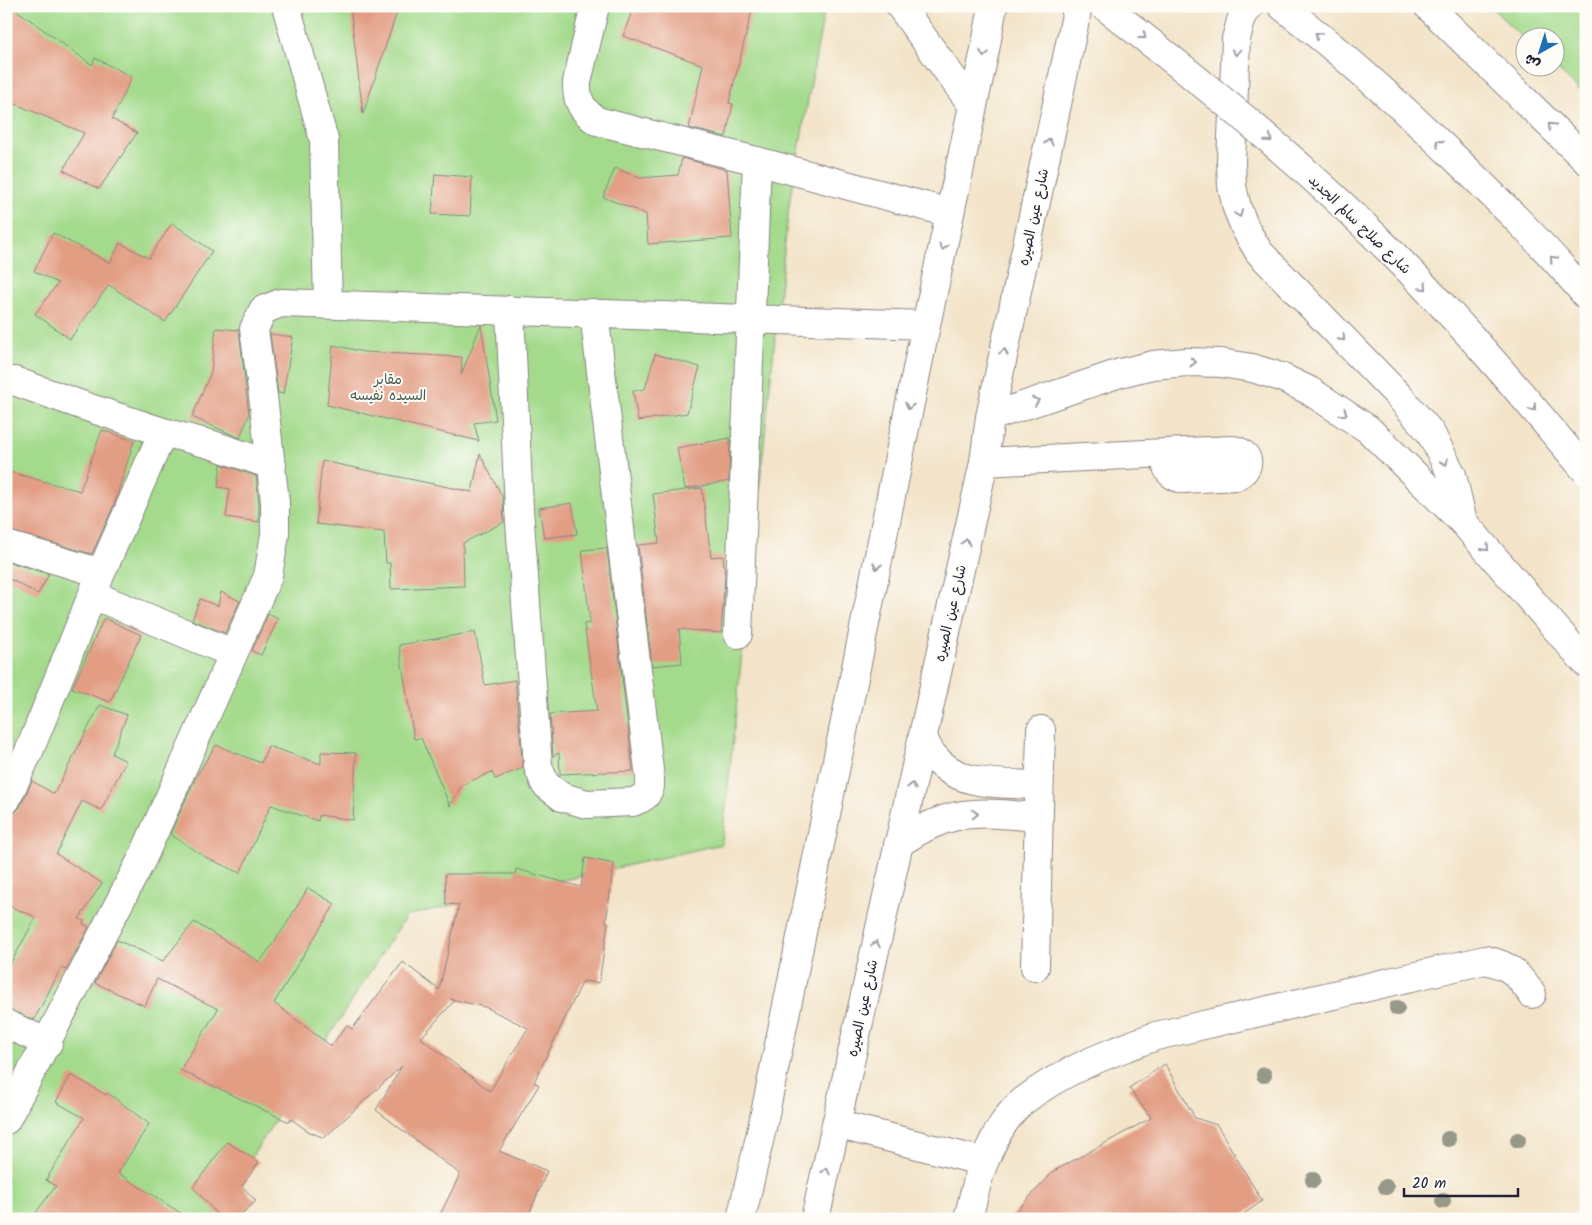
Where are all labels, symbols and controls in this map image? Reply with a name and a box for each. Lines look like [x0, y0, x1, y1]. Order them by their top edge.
north arrow [1514, 28, 1564, 78]
one-way arrow [1137, 30, 1147, 39]
one-way arrow [1314, 32, 1323, 41]
text: ش [1520, 48, 1545, 75]
one-way arrow [1230, 49, 1241, 57]
one-way arrow [980, 50, 990, 59]
one-way arrow [1548, 123, 1557, 132]
one-way arrow [1263, 133, 1272, 142]
one-way arrow [1044, 138, 1054, 147]
one-way arrow [1435, 140, 1444, 149]
street label: شارع عين الصيره [1013, 166, 1055, 268]
street label: شارع صلاح سالم الجديد [1303, 170, 1416, 280]
one-way arrow [1233, 209, 1243, 217]
one-way arrow [938, 243, 949, 252]
one-way arrow [1550, 255, 1559, 264]
one-way arrow [1418, 282, 1427, 291]
one-way arrow [1336, 332, 1345, 341]
one-way arrow [998, 348, 1009, 357]
one-way arrow [1189, 357, 1197, 367]
park label: مقابر السيده نفيسه [350, 369, 426, 407]
one-way arrow [1031, 397, 1040, 407]
one-way arrow [905, 402, 915, 411]
one-way arrow [1528, 402, 1536, 411]
one-way arrow [1338, 407, 1348, 416]
one-way arrow [1439, 457, 1449, 466]
one-way arrow [960, 537, 971, 546]
one-way arrow [1481, 543, 1490, 552]
one-way arrow [872, 561, 883, 570]
street label: شارع عين الصيره [929, 562, 973, 664]
one-way arrow [906, 781, 916, 790]
one-way arrow [971, 809, 979, 820]
one-way arrow [870, 940, 881, 949]
street label: شارع عين الصيره [842, 957, 884, 1059]
scale bar [1404, 1165, 1518, 1197]
one-way arrow [820, 1167, 831, 1176]
text: 20 m [1412, 1172, 1446, 1196]

